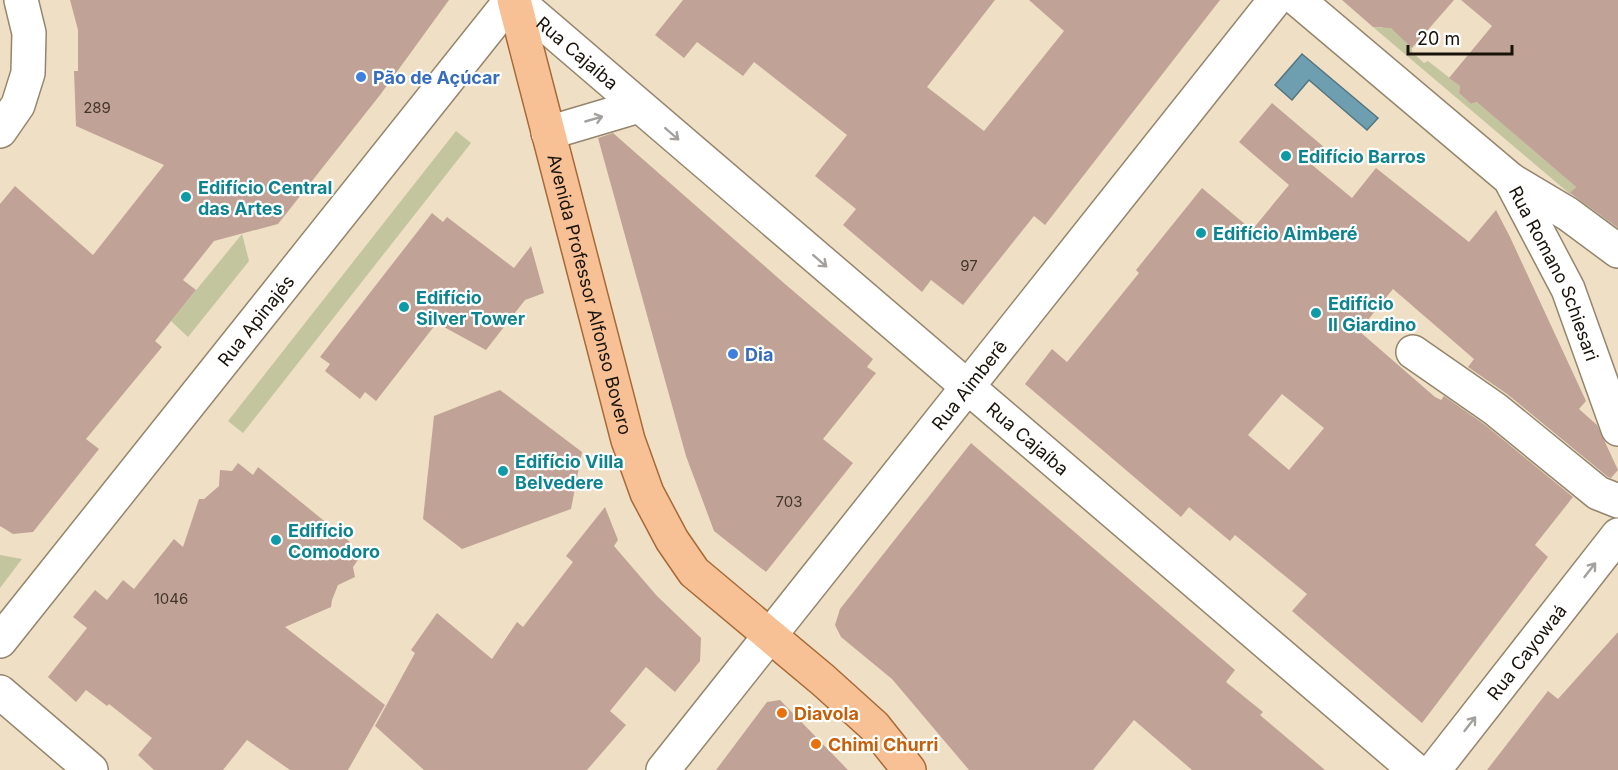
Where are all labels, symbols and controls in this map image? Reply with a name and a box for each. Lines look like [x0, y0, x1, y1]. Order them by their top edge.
street label: Rua Cajaíba [532, 12, 623, 93]
scale bar [1408, 18, 1512, 56]
text: 20 m [1417, 28, 1460, 49]
place label: Pão de Açúcar [373, 67, 500, 88]
marker: Pão de Açúcar [354, 70, 368, 84]
house number: 289 [83, 98, 111, 117]
one-way arrow [584, 113, 603, 124]
one-way arrow [664, 127, 679, 141]
place label: Edifício Barros [1298, 146, 1426, 167]
marker: Edifício Barros [1279, 149, 1293, 163]
street label: Avenida Professor Alfonso Bovero [544, 152, 637, 437]
place label: Edifício Central das Artes [198, 177, 332, 219]
street label: Rua Romano Schiesari [1505, 182, 1603, 364]
marker: Edifício Central das Artes [179, 190, 193, 204]
place label: Edifício Aimberé [1213, 223, 1358, 244]
marker: Edifício Aimberé [1194, 226, 1208, 240]
one-way arrow [812, 254, 827, 268]
house number: 97 [960, 256, 978, 275]
street label: Rua Apinajés [213, 271, 298, 370]
place label: Edifício Silver Tower [416, 287, 525, 329]
place label: Edifício Il Giardino [1328, 293, 1416, 335]
marker: Edifício Silver Tower [397, 300, 411, 314]
marker: Edifício Il Giardino [1309, 306, 1323, 320]
street label: Rua Aimberê [927, 336, 1011, 434]
place label: Dia [745, 344, 773, 365]
marker: Dia [726, 347, 740, 361]
street label: Rua Cajaíba [983, 398, 1073, 479]
place label: Edifício Villa Belvedere [515, 451, 624, 493]
marker: Edifício Villa Belvedere [496, 464, 510, 478]
house number: 703 [776, 492, 802, 511]
place label: Edifício Comodoro [288, 520, 380, 562]
marker: Edifício Comodoro [269, 533, 283, 547]
one-way arrow [1584, 562, 1597, 578]
house number: 1046 [154, 589, 188, 608]
street label: Rua Cayowaá [1483, 600, 1570, 704]
place label: Diavola [794, 703, 859, 724]
marker: Diavola [775, 706, 789, 720]
one-way arrow [1463, 716, 1476, 732]
place label: Chimi Churri [828, 734, 939, 755]
marker: Chimi Churri [809, 737, 823, 751]

